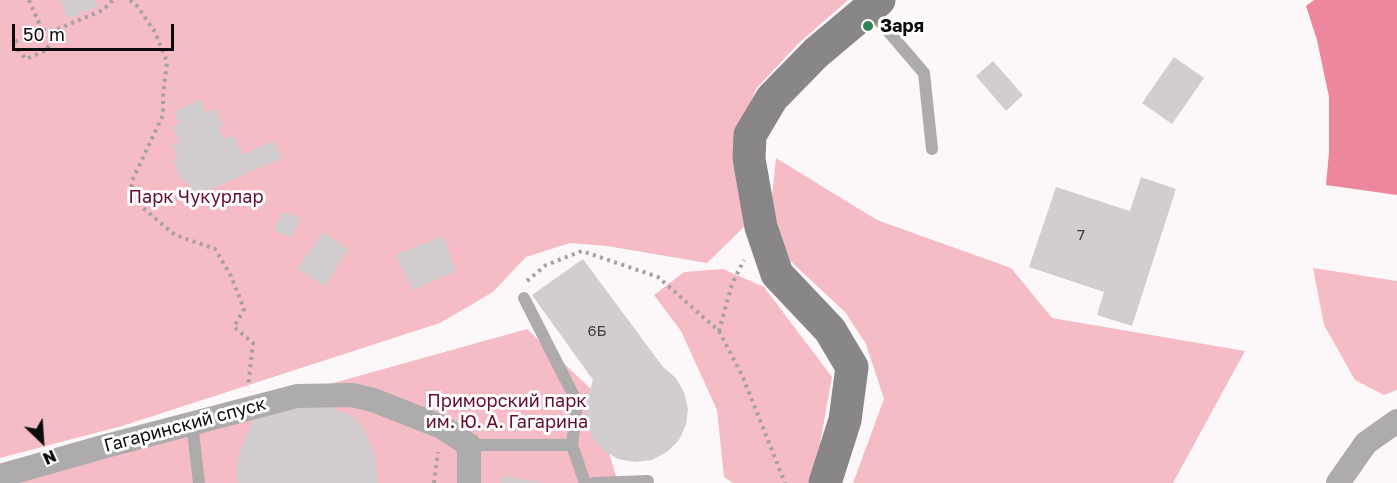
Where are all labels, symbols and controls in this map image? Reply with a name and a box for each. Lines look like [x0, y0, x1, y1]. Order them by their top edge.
scale bar [15, 12, 177, 50]
place label: Заря [880, 15, 924, 37]
marker: Заря [861, 19, 875, 33]
text: 50 m [23, 23, 65, 45]
park label: Парк Чукурлар [129, 186, 263, 208]
house number: 7 [1077, 226, 1085, 244]
house number: 6Б [587, 322, 607, 340]
park label: Приморский парк им. Ю. А. Гагарина [426, 390, 588, 432]
street label: Гагаринский спуск [102, 393, 268, 457]
north arrow [12, 411, 72, 471]
text: N [40, 446, 59, 469]

